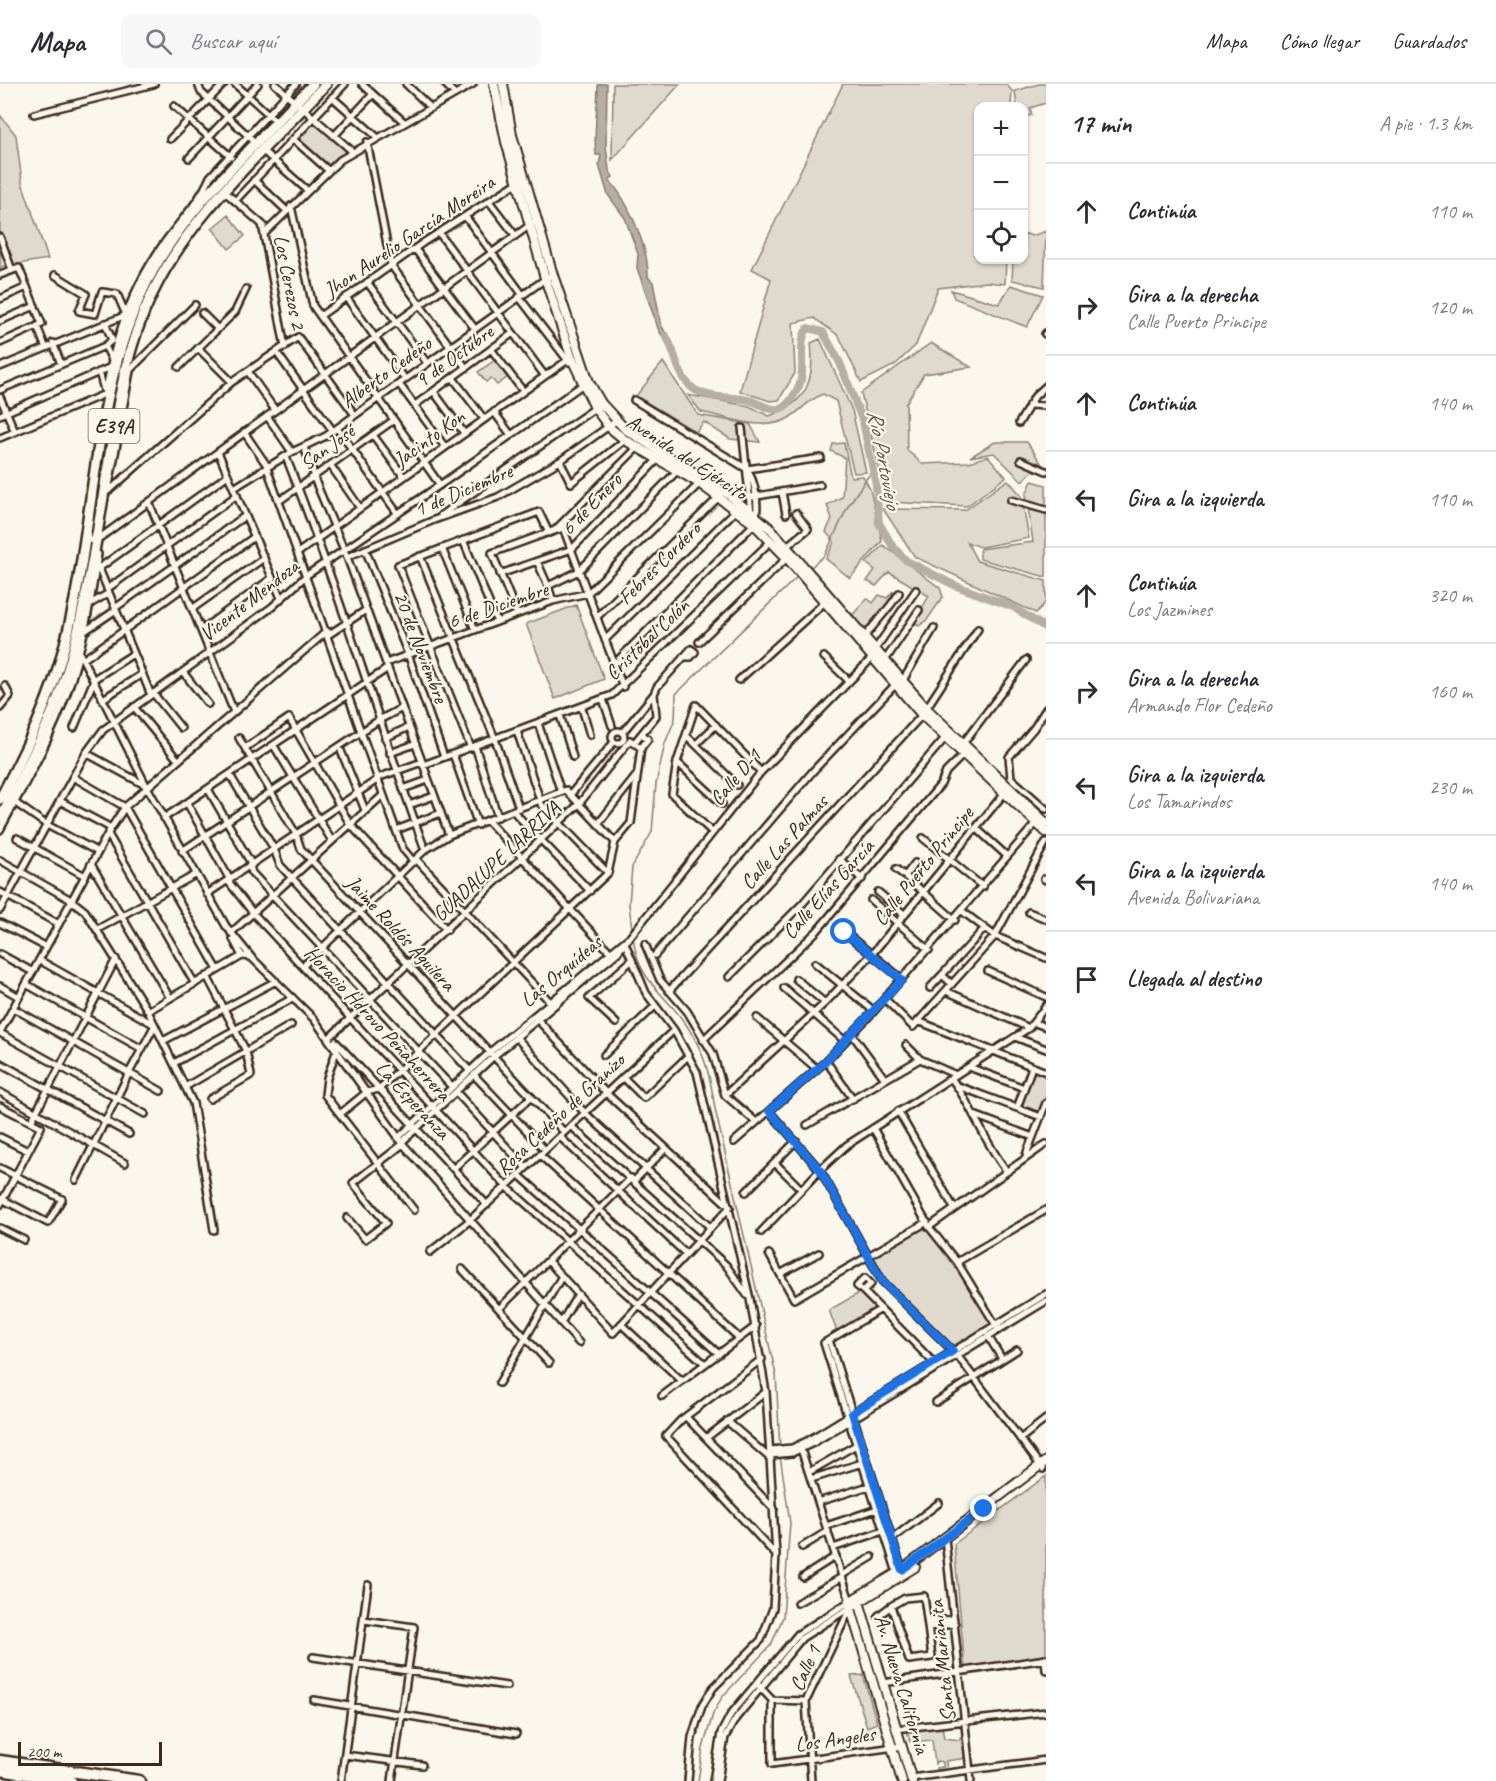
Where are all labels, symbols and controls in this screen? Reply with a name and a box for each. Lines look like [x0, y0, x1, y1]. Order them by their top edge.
search box [121, 14, 541, 68]
text: Mapa [30, 24, 85, 59]
icon: search [142, 25, 175, 58]
text: Buscar aquí [190, 27, 276, 55]
text: Mapa [1206, 28, 1247, 54]
text: Cómo llegar [1280, 28, 1359, 54]
text: Guardados [1392, 28, 1466, 54]
map controls [974, 102, 1028, 264]
button: + [974, 102, 1028, 156]
text: 17 min [1070, 107, 1131, 140]
text: A pie · 1.3 km [1380, 111, 1472, 136]
button: − [974, 156, 1028, 210]
street label: Jhon Aurelio García Moreira [318, 168, 501, 303]
icon: ahead [1070, 195, 1103, 228]
text: Continúa [1127, 197, 1195, 225]
text: 110 m [1429, 199, 1472, 224]
button: locate [974, 210, 1028, 264]
street label: Los Cerezos 2 [268, 233, 312, 333]
text: Gira a la derecha [1127, 281, 1258, 309]
icon: right [1070, 291, 1103, 324]
text: 120 m [1429, 295, 1472, 320]
text: Calle Puerto Principe [1127, 309, 1266, 334]
street label: 9 de Octubre [410, 318, 499, 393]
street label: Alberto Cedeño [336, 329, 438, 414]
icon: ahead [1070, 387, 1103, 420]
text: Continúa [1127, 389, 1195, 417]
text: 140 m [1429, 391, 1472, 416]
street label: Jacinto Kon [387, 403, 470, 473]
water label: Río Portoviejo [861, 407, 908, 514]
street label: Avenida del Ejército [622, 408, 754, 507]
road number: E39A [88, 409, 140, 443]
street label: San José [294, 417, 362, 476]
street label: 1 de Diciembre [410, 457, 517, 522]
street label: 6 de Enero [555, 466, 628, 541]
icon: left [1070, 483, 1103, 516]
text: Gira a la izquierda [1127, 485, 1264, 513]
text: 110 m [1429, 487, 1472, 512]
street label: Febres Cordero [612, 514, 708, 610]
street label: Vicente Mendoza [194, 552, 306, 647]
text: Continúa [1127, 569, 1195, 597]
street label: 6 de Diciembre [445, 575, 553, 634]
icon: ahead [1070, 579, 1103, 612]
text: 320 m [1429, 583, 1472, 608]
street label: 20 de Noviembre [388, 588, 455, 707]
street label: Cristobal Colón [599, 592, 695, 686]
text: Los Jazmines [1127, 597, 1212, 622]
text: Gira a la derecha [1127, 665, 1258, 693]
icon: right [1070, 675, 1103, 708]
text: 160 m [1429, 679, 1472, 704]
text: Armando Flor Cedeño [1127, 693, 1272, 718]
street label: Calle D-1 [704, 742, 767, 811]
text: Gira a la izquierda [1127, 761, 1264, 789]
icon: left [1070, 771, 1103, 804]
text: 230 m [1429, 775, 1472, 800]
street label: Calle Las Palmas [735, 788, 834, 895]
text: Los Tamarindos [1127, 789, 1231, 814]
street label: GUADALUPE LARRIVA [427, 795, 566, 927]
street label: Calle Puerto Principe [867, 800, 980, 931]
street label: Calle Elías García [776, 832, 881, 944]
text: Gira a la izquierda [1127, 857, 1264, 885]
icon: left [1070, 867, 1103, 900]
street label: Jaime Roldós Aguilera [340, 869, 463, 998]
text: 140 m [1429, 871, 1472, 896]
text: Avenida Bolivariana [1127, 885, 1259, 910]
route start [830, 918, 856, 944]
street label: Las Orquídeas [515, 928, 609, 1013]
street label: Horacio Hdrovo Peñaherrera [299, 940, 458, 1108]
icon: arrive [1070, 963, 1103, 996]
text: Llegada al destino [1127, 965, 1261, 993]
street label: Rosa Cedeño de Granizo [490, 1046, 632, 1180]
street label: La Esperanza [370, 1055, 457, 1146]
route end [970, 1495, 996, 1521]
street label: Santa Marianita [922, 1597, 961, 1723]
street label: Av. Nueva California [869, 1611, 936, 1758]
street label: Calle 1 [783, 1640, 827, 1695]
street label: Los Angeles [793, 1720, 878, 1757]
scale bar [18, 1739, 162, 1766]
text: 200 m [27, 1742, 61, 1762]

